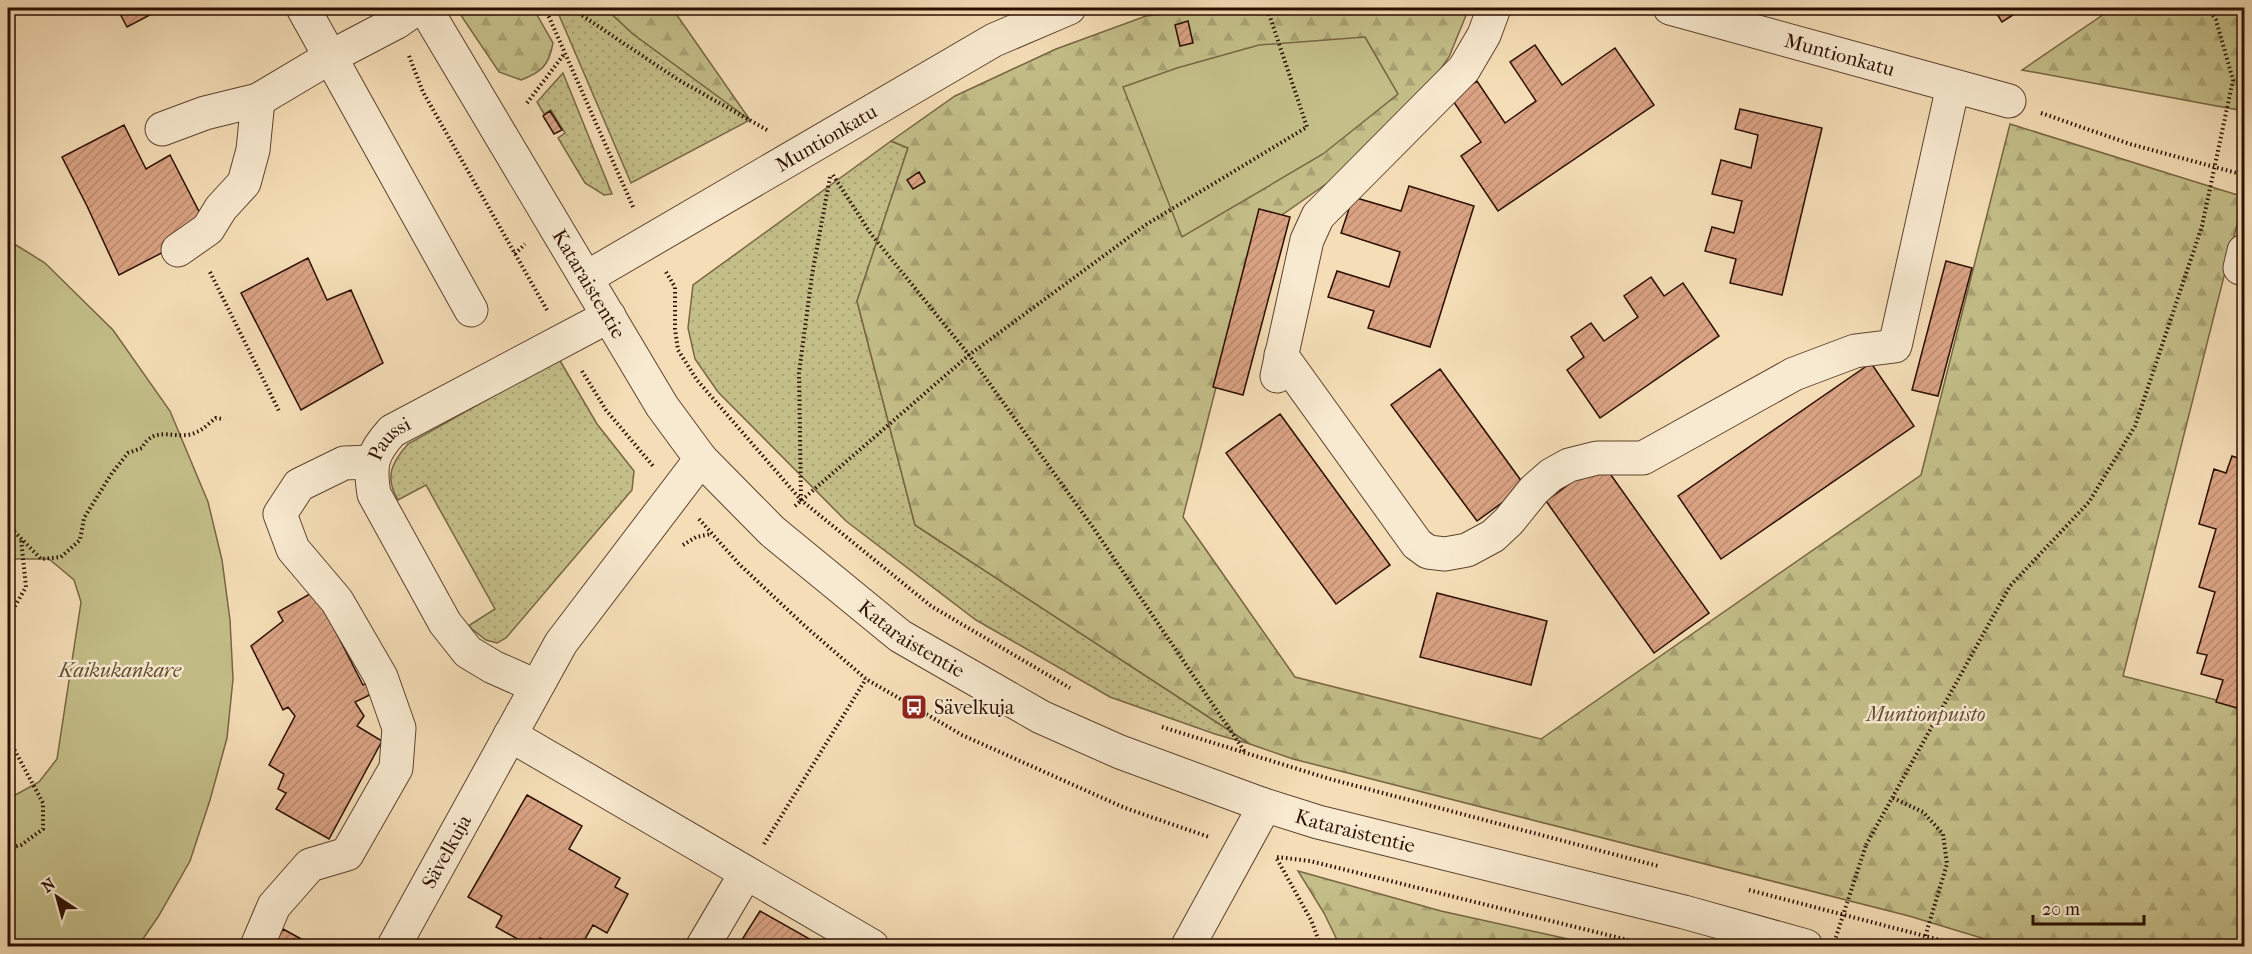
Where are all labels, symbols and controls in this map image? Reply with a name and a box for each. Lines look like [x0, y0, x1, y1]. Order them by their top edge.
street label: Muntionkatu [1782, 29, 1898, 81]
street label: Muntionkatu [772, 100, 882, 177]
street label: Kataraistentie [547, 225, 630, 343]
street label: Paussi [363, 412, 415, 464]
street label: Kataraistentie [854, 596, 969, 683]
park label: Kaikukankare [57, 659, 182, 682]
bus stop icon: Sävelkuja [899, 692, 929, 722]
place label: Sävelkuja [934, 696, 1015, 719]
park label: Muntionpuisto [1865, 703, 1985, 726]
street label: Kataraistentie [1292, 805, 1417, 857]
street label: Sävelkuja [417, 810, 476, 892]
north arrow [27, 867, 87, 927]
text: N [38, 874, 60, 897]
scale bar [2033, 888, 2144, 926]
text: 20 m [2042, 899, 2080, 920]

